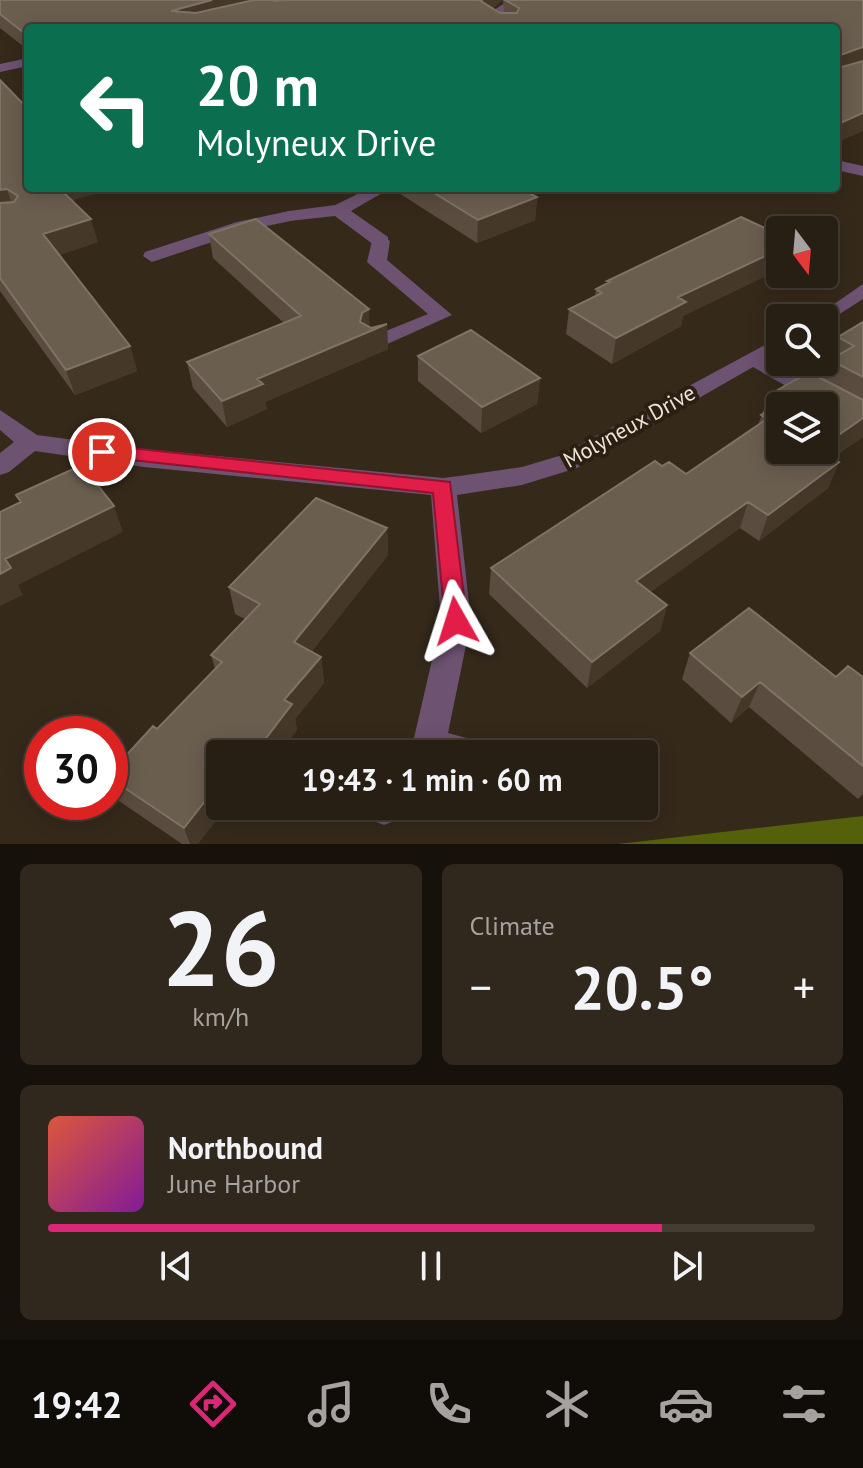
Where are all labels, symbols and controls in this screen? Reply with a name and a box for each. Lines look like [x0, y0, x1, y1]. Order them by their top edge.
text: 20 m [196, 49, 319, 121]
icon: left [64, 56, 168, 160]
text: Molyneux Drive [196, 119, 436, 166]
north arrow [766, 216, 838, 288]
map controls [766, 216, 838, 464]
button: search [766, 304, 838, 376]
street label: Molyneux Drive [558, 378, 700, 474]
button: layers [766, 392, 838, 464]
pin [68, 418, 136, 486]
icon: arrive [80, 430, 124, 474]
position arrow [414, 579, 498, 663]
speed limit sign: 30 [24, 716, 128, 820]
text: 19:43 · 1 min · 60 m [302, 760, 562, 799]
text: 26 [162, 880, 280, 1015]
text: Climate [470, 909, 555, 942]
text: 20.5° [571, 948, 714, 1026]
text: − [470, 958, 492, 1015]
text: + [793, 958, 815, 1015]
text: km/h [192, 1000, 249, 1033]
text: Northbound [168, 1128, 323, 1167]
text: June Harbor [168, 1167, 300, 1200]
icon: previous [154, 1244, 198, 1288]
icon: pause [409, 1244, 453, 1288]
icon: next [665, 1244, 709, 1288]
icon: directions [185, 1376, 241, 1432]
icon: music [303, 1376, 359, 1432]
icon: phone [421, 1376, 477, 1432]
icon: climate [539, 1376, 595, 1432]
icon: car [658, 1376, 714, 1432]
icon: filters [776, 1376, 832, 1432]
text: 19:42 [31, 1381, 122, 1428]

